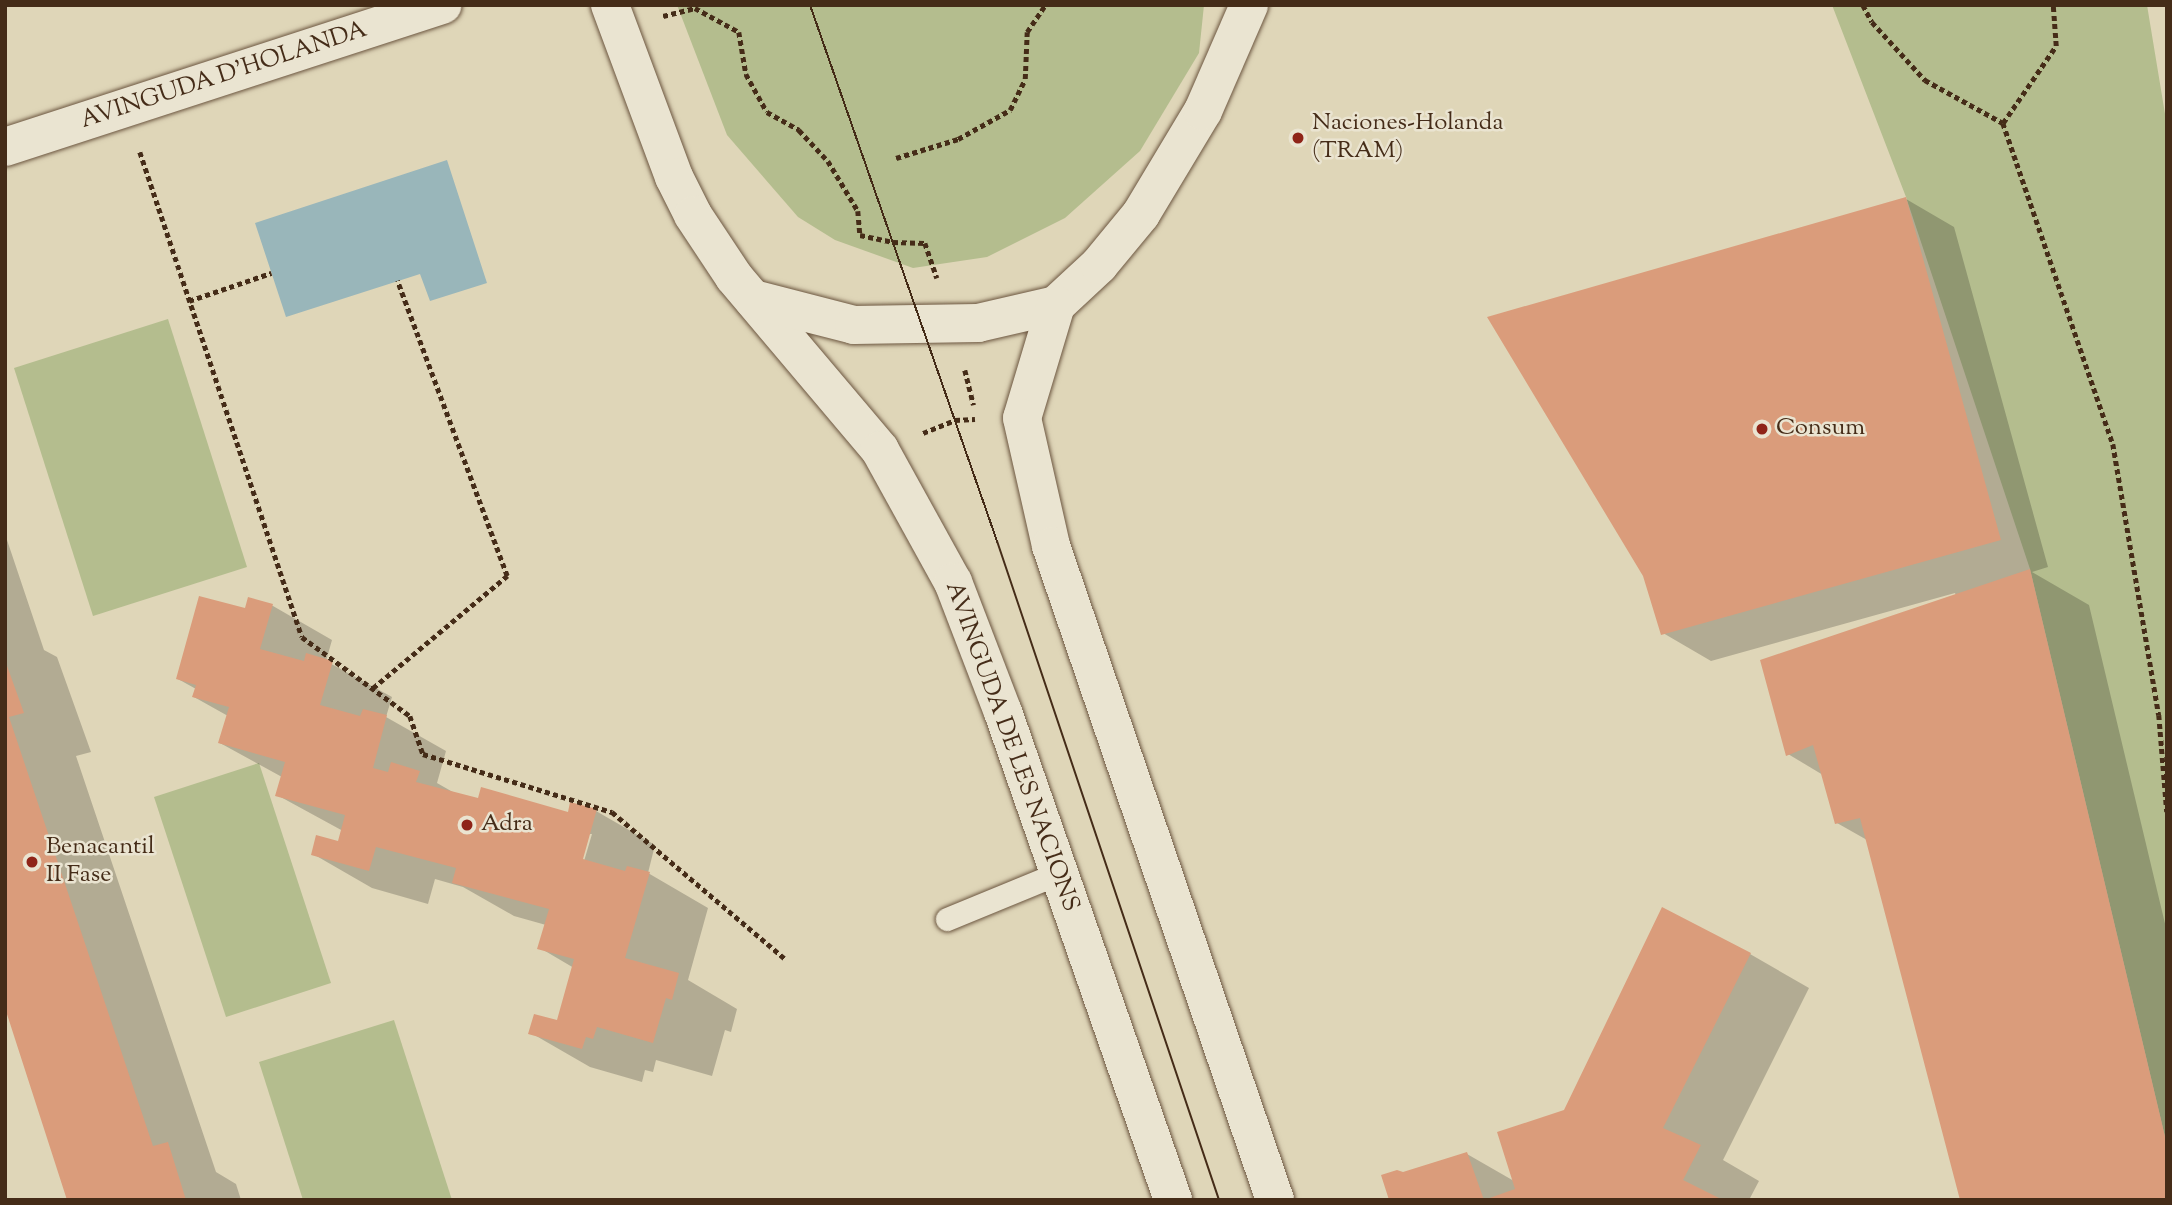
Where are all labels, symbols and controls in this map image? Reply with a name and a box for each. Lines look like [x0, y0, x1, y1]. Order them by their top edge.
street label: AVINGUDA D'HOLANDA [77, 16, 371, 136]
place label: Naciones-Holanda (TRAM) [1312, 110, 1503, 166]
marker: Naciones-Holanda (TRAM) [1290, 130, 1306, 146]
place label: Consum [1776, 415, 1865, 443]
marker: Consum [1754, 421, 1770, 437]
street label: AVINGUDA DE LES NACIONS [938, 578, 1084, 916]
place label: Adra [481, 811, 533, 839]
marker: Adra [459, 817, 475, 833]
place label: Benacantil II Fase [46, 834, 155, 890]
marker: Benacantil II Fase [24, 854, 40, 870]

